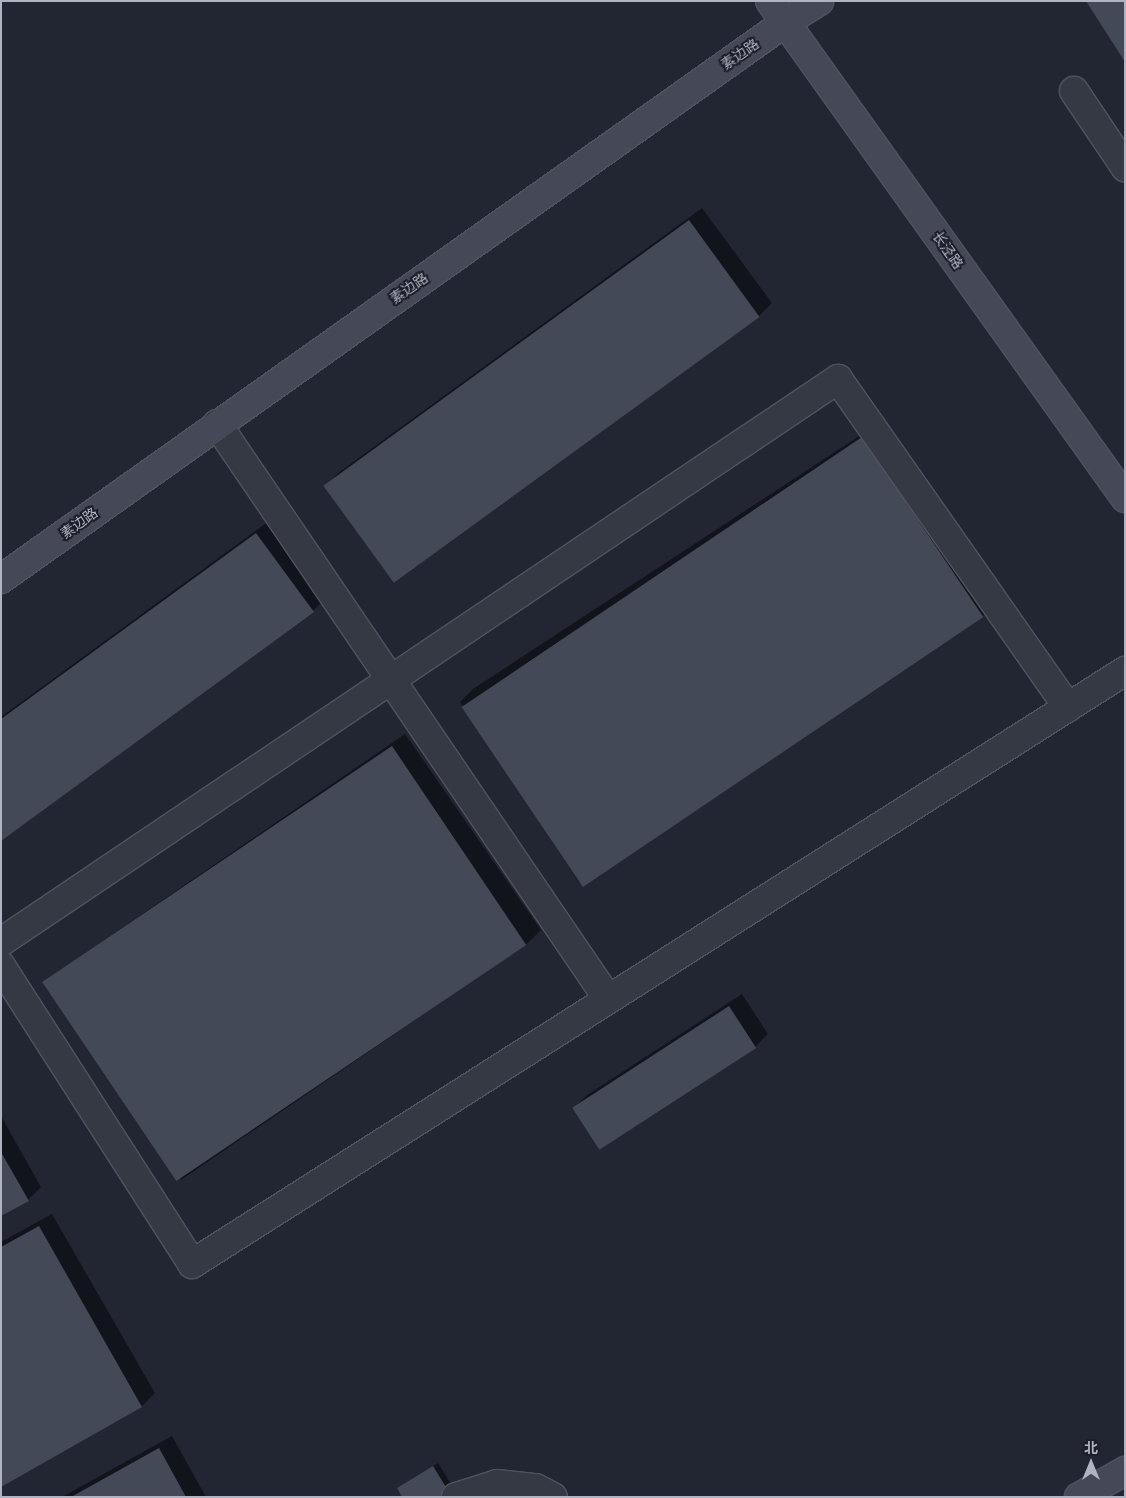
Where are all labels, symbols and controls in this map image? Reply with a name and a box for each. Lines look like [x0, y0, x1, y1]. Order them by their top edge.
street label: 素边路 [718, 35, 762, 73]
street label: 长泾路 [929, 228, 967, 272]
street label: 素边路 [387, 269, 431, 307]
street label: 素边路 [57, 504, 101, 542]
north arrow [1066, 1438, 1116, 1488]
text: 北 [1084, 1439, 1098, 1457]

